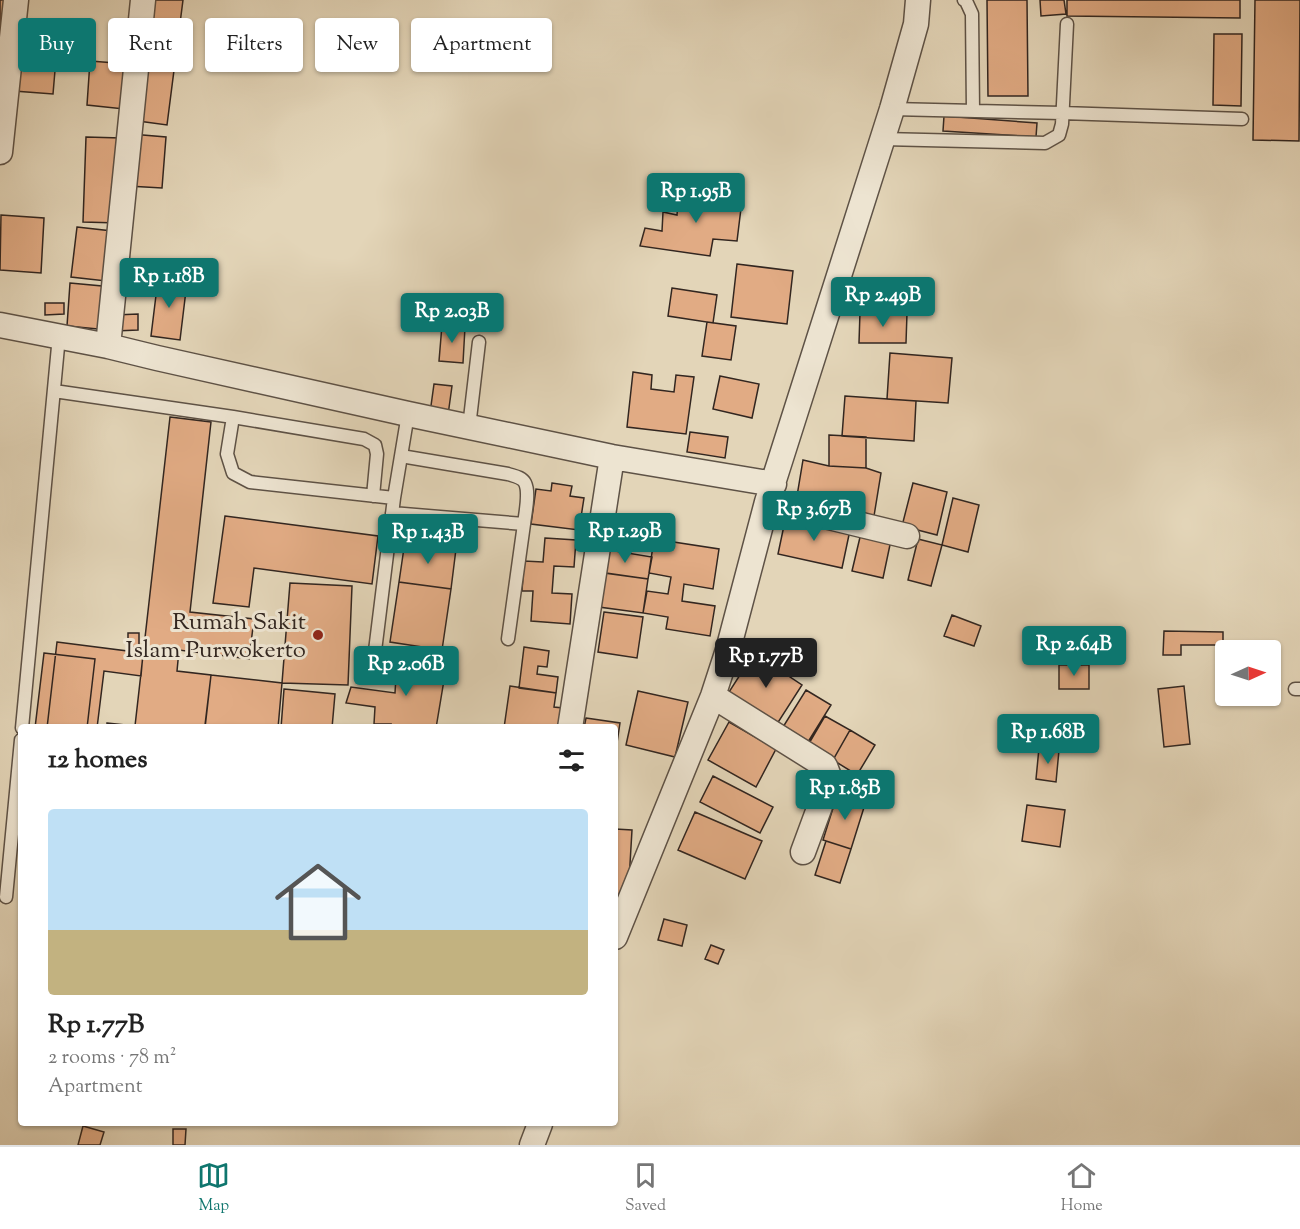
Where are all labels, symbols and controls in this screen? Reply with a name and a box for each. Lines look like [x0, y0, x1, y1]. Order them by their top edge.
chip: Buy [18, 18, 96, 72]
chip: Rent [108, 18, 193, 72]
chip: Filters [205, 18, 303, 72]
chip: New [315, 18, 399, 72]
chip: Apartment [411, 18, 552, 72]
pin: Rp 1.95B [634, 173, 758, 224]
text: Rp 1.95B [661, 178, 731, 207]
pin: Rp 1.18B [107, 258, 231, 309]
text: Rp 1.18B [134, 263, 204, 292]
pin: Rp 2.49B [821, 277, 945, 328]
text: Rp 2.49B [845, 282, 921, 311]
pin: Rp 2.03B [390, 293, 514, 344]
text: Rp 2.03B [415, 298, 489, 327]
pin: Rp 3.67B [752, 491, 876, 542]
text: Rp 3.67B [777, 496, 851, 525]
pin: Rp 1.29B [563, 513, 687, 564]
pin: Rp 1.43B [366, 514, 490, 565]
text: Rp 1.29B [588, 518, 662, 547]
text: Rp 1.43B [392, 519, 464, 548]
place label: Rumah Sakit Islam Purwokerto [126, 606, 306, 668]
pin: Rp 2.64B [1012, 626, 1136, 677]
marker: Rumah Sakit Islam Purwokerto [311, 628, 325, 642]
text: Rp 2.64B [1036, 631, 1112, 660]
pin: Rp 1.77B [704, 638, 828, 689]
north arrow [1215, 640, 1281, 706]
map controls [1215, 640, 1281, 706]
text: Rp 1.77B [729, 643, 803, 672]
pin: Rp 2.06B [344, 646, 468, 697]
text: Rp 2.06B [368, 651, 444, 680]
pin: Rp 1.68B [986, 714, 1110, 765]
text: Rp 1.68B [1011, 719, 1085, 748]
text: 12 homes [48, 742, 147, 779]
icon: filters [555, 744, 588, 777]
pin: Rp 1.85B [783, 770, 907, 821]
text: Rp 1.85B [810, 775, 880, 804]
icon: home [264, 848, 372, 956]
text: Rp 1.77B [48, 1007, 144, 1044]
text: 2 rooms · 78 m² [48, 1044, 177, 1073]
text: Apartment [48, 1073, 143, 1102]
tab: Map [197, 1159, 230, 1218]
tab: Saved [625, 1159, 666, 1218]
tab: Home [1061, 1159, 1103, 1218]

